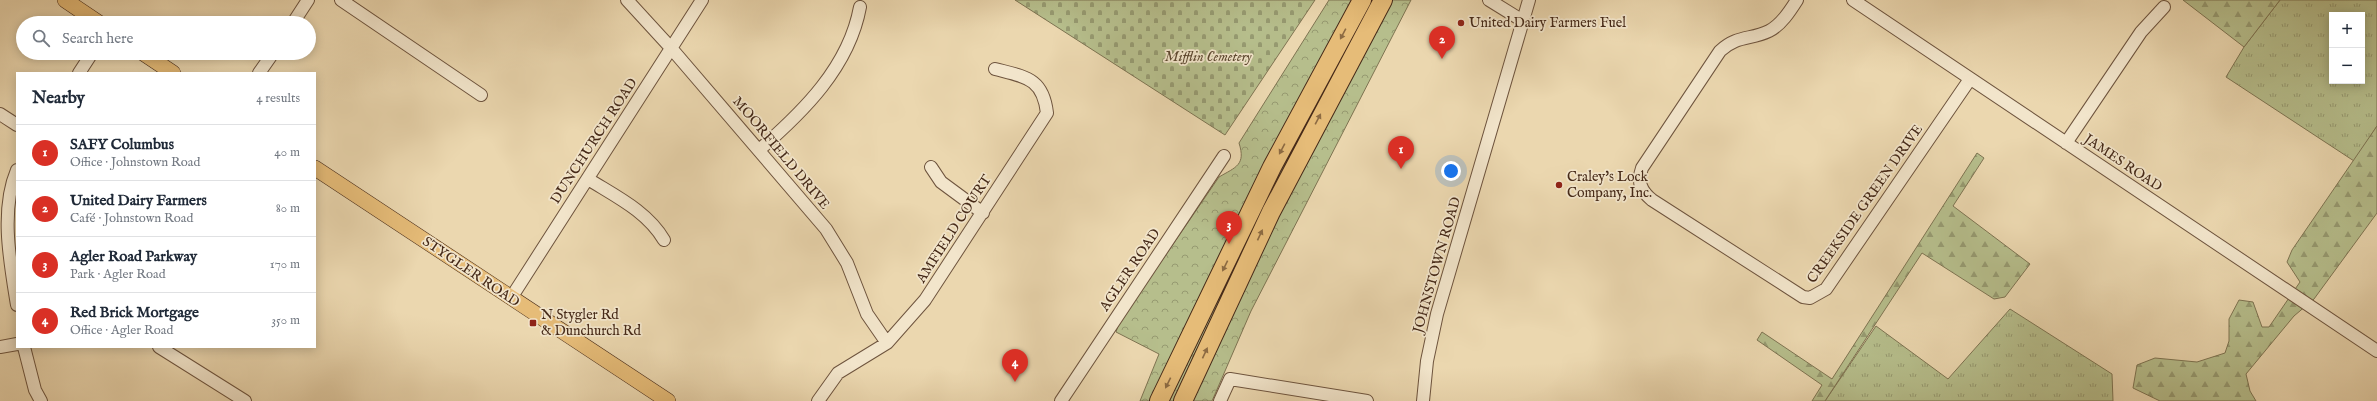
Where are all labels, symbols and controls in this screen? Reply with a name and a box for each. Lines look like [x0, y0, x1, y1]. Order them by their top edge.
map controls [2329, 12, 2365, 84]
button: + [2329, 12, 2365, 48]
place label: United Dairy Farmers Fuel [1469, 14, 1626, 32]
search box [16, 16, 316, 60]
marker: United Dairy Farmers Fuel [1456, 18, 1466, 28]
pin: 2 [1429, 26, 1455, 59]
icon: search [30, 27, 52, 49]
one-way arrow [1340, 28, 1346, 40]
text: Search here [62, 29, 133, 48]
park label: Mifflin Cemetery [1164, 48, 1252, 66]
button: − [2329, 48, 2365, 84]
street label: DUNCHURCH ROAD [547, 75, 641, 207]
text: Nearby [32, 88, 85, 109]
text: 4 results [256, 90, 300, 107]
street label: MOORFIELD DRIVE [728, 93, 834, 213]
one-way arrow [1315, 113, 1322, 125]
street label: CREEKSIDE GREEN DRIVE [1803, 121, 1927, 287]
street label: JAMES ROAD [2079, 129, 2165, 196]
text: SAFY Columbus [70, 135, 174, 154]
pin: 1 [1388, 136, 1414, 169]
one-way arrow [1279, 143, 1285, 155]
text: 1 [43, 144, 47, 161]
text: 40 m [274, 144, 300, 161]
text: Office · Johnstown Road [70, 154, 200, 171]
your location [1441, 161, 1461, 181]
place label: Craley's Lock Company, Inc. [1567, 168, 1652, 202]
street label: AMFIELD COURT [912, 171, 996, 287]
marker: Craley's Lock Company, Inc. [1554, 180, 1564, 190]
text: United Dairy Farmers [70, 191, 207, 210]
street label: JOHNSTOWN ROAD [1408, 195, 1465, 337]
text: 2 [42, 200, 48, 217]
text: 80 m [276, 200, 300, 217]
text: Café · Johnstown Road [70, 210, 193, 227]
pin: 3 [1216, 211, 1242, 244]
street label: AGLER ROAD [1095, 225, 1164, 316]
one-way arrow [1257, 229, 1263, 241]
street label: STYGLER ROAD [419, 233, 523, 311]
text: Agler Road Parkway [70, 247, 197, 266]
text: 3 [43, 256, 47, 273]
text: 170 m [270, 256, 300, 273]
one-way arrow [1222, 260, 1228, 271]
text: Park · Agler Road [70, 266, 166, 283]
text: Red Brick Mortgage [70, 303, 199, 322]
place label: N Stygler Rd & Dunchurch Rd [541, 306, 641, 340]
text: 4 [42, 312, 48, 329]
text: 350 m [271, 312, 300, 329]
marker: N Stygler Rd & Dunchurch Rd [528, 318, 538, 328]
text: Office · Agler Road [70, 322, 173, 339]
one-way arrow [1202, 347, 1208, 359]
pin: 4 [1002, 349, 1028, 382]
one-way arrow [1165, 377, 1171, 388]

